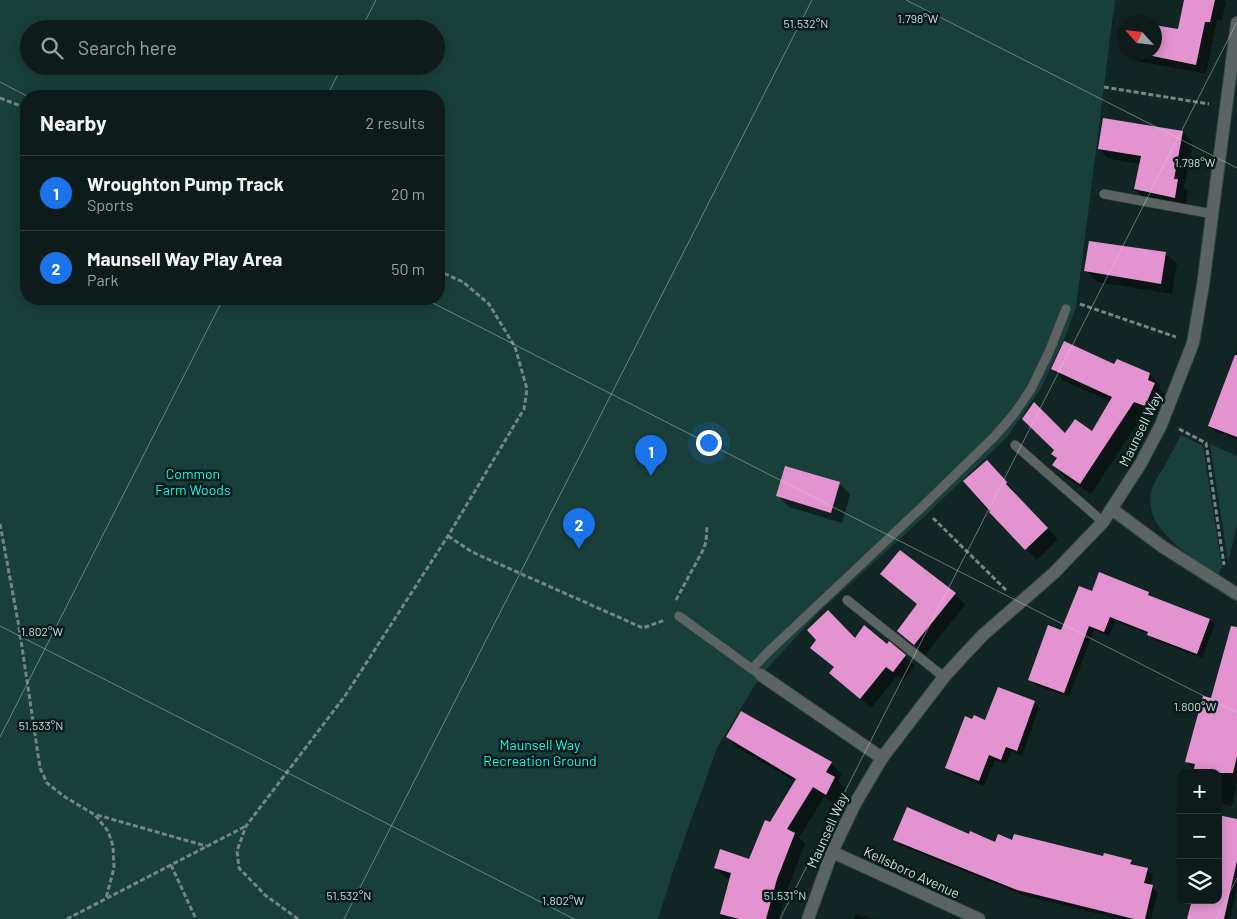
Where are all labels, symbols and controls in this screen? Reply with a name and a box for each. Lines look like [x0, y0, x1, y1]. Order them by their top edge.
text: 1.798°W [898, 11, 939, 25]
north arrow [1117, 15, 1162, 60]
text: 51.532°N [784, 16, 828, 30]
search box [20, 20, 445, 75]
icon: search [38, 34, 66, 62]
text: Search here [78, 36, 177, 59]
text: Nearby [40, 110, 106, 135]
text: 2 results [366, 113, 425, 132]
text: 1.798°W [1175, 155, 1216, 169]
text: Wroughton Pump Track [87, 172, 284, 195]
text: 1 [53, 184, 59, 203]
text: 20 m [391, 184, 425, 203]
text: Sports [87, 195, 133, 214]
text: Maunsell Way Play Area [87, 247, 282, 270]
text: 2 [52, 259, 60, 278]
text: 50 m [391, 259, 425, 278]
text: Park [87, 270, 118, 289]
street label: Maunsell Way [1115, 388, 1166, 469]
your location [696, 430, 722, 456]
pin: 1 [635, 435, 667, 476]
park label: Common Farm Woods [155, 465, 231, 498]
pin: 2 [563, 508, 595, 549]
text: 1.802°W [21, 624, 64, 638]
text: 1.800°W [1174, 699, 1217, 713]
text: 51.533°N [19, 718, 63, 732]
park label: Maunsell Way Recreation Ground [483, 736, 597, 769]
map controls [1177, 769, 1222, 904]
button: + [1177, 769, 1222, 814]
street label: Maunsell Way [803, 789, 851, 870]
button: − [1177, 814, 1222, 859]
street label: Kellsboro Avenue [861, 842, 963, 902]
button: layers [1177, 859, 1222, 904]
text: 51.532°N [327, 888, 371, 902]
text: 51.531°N [764, 888, 806, 902]
text: 1.802°W [542, 893, 585, 907]

